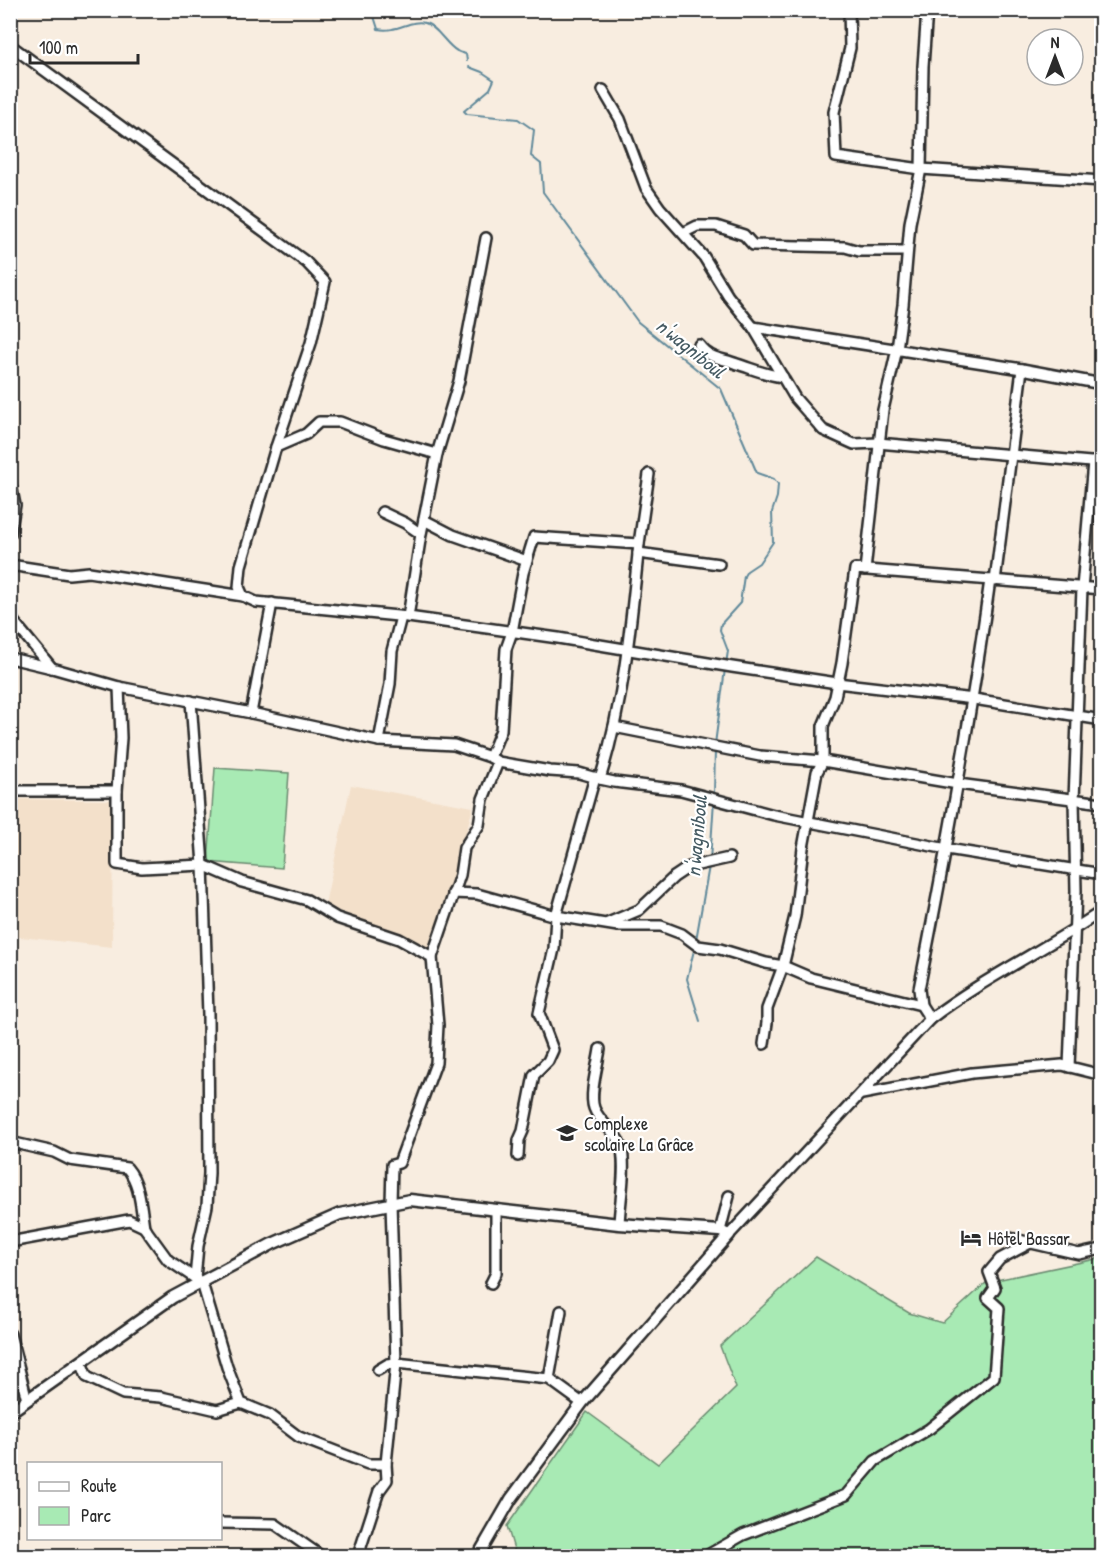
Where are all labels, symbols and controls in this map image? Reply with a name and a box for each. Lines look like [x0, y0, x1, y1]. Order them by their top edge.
scale bar [30, 27, 138, 65]
north arrow [1025, 27, 1085, 87]
text: N [1051, 31, 1060, 53]
text: 100 m [39, 35, 78, 60]
water label: n'wagniboul [650, 312, 732, 386]
water label: n'wagniboul [679, 793, 714, 878]
place label: Complexe scolaire La Grâce [584, 1111, 694, 1157]
school or university icon: Complexe scolaire La Grâce [555, 1121, 579, 1145]
hotel icon: Hôtel Bassar [959, 1226, 983, 1250]
place label: Hôtel Bassar [988, 1226, 1070, 1251]
legend [27, 1462, 222, 1540]
text: Route [81, 1473, 117, 1498]
text: Parc [81, 1503, 111, 1528]

